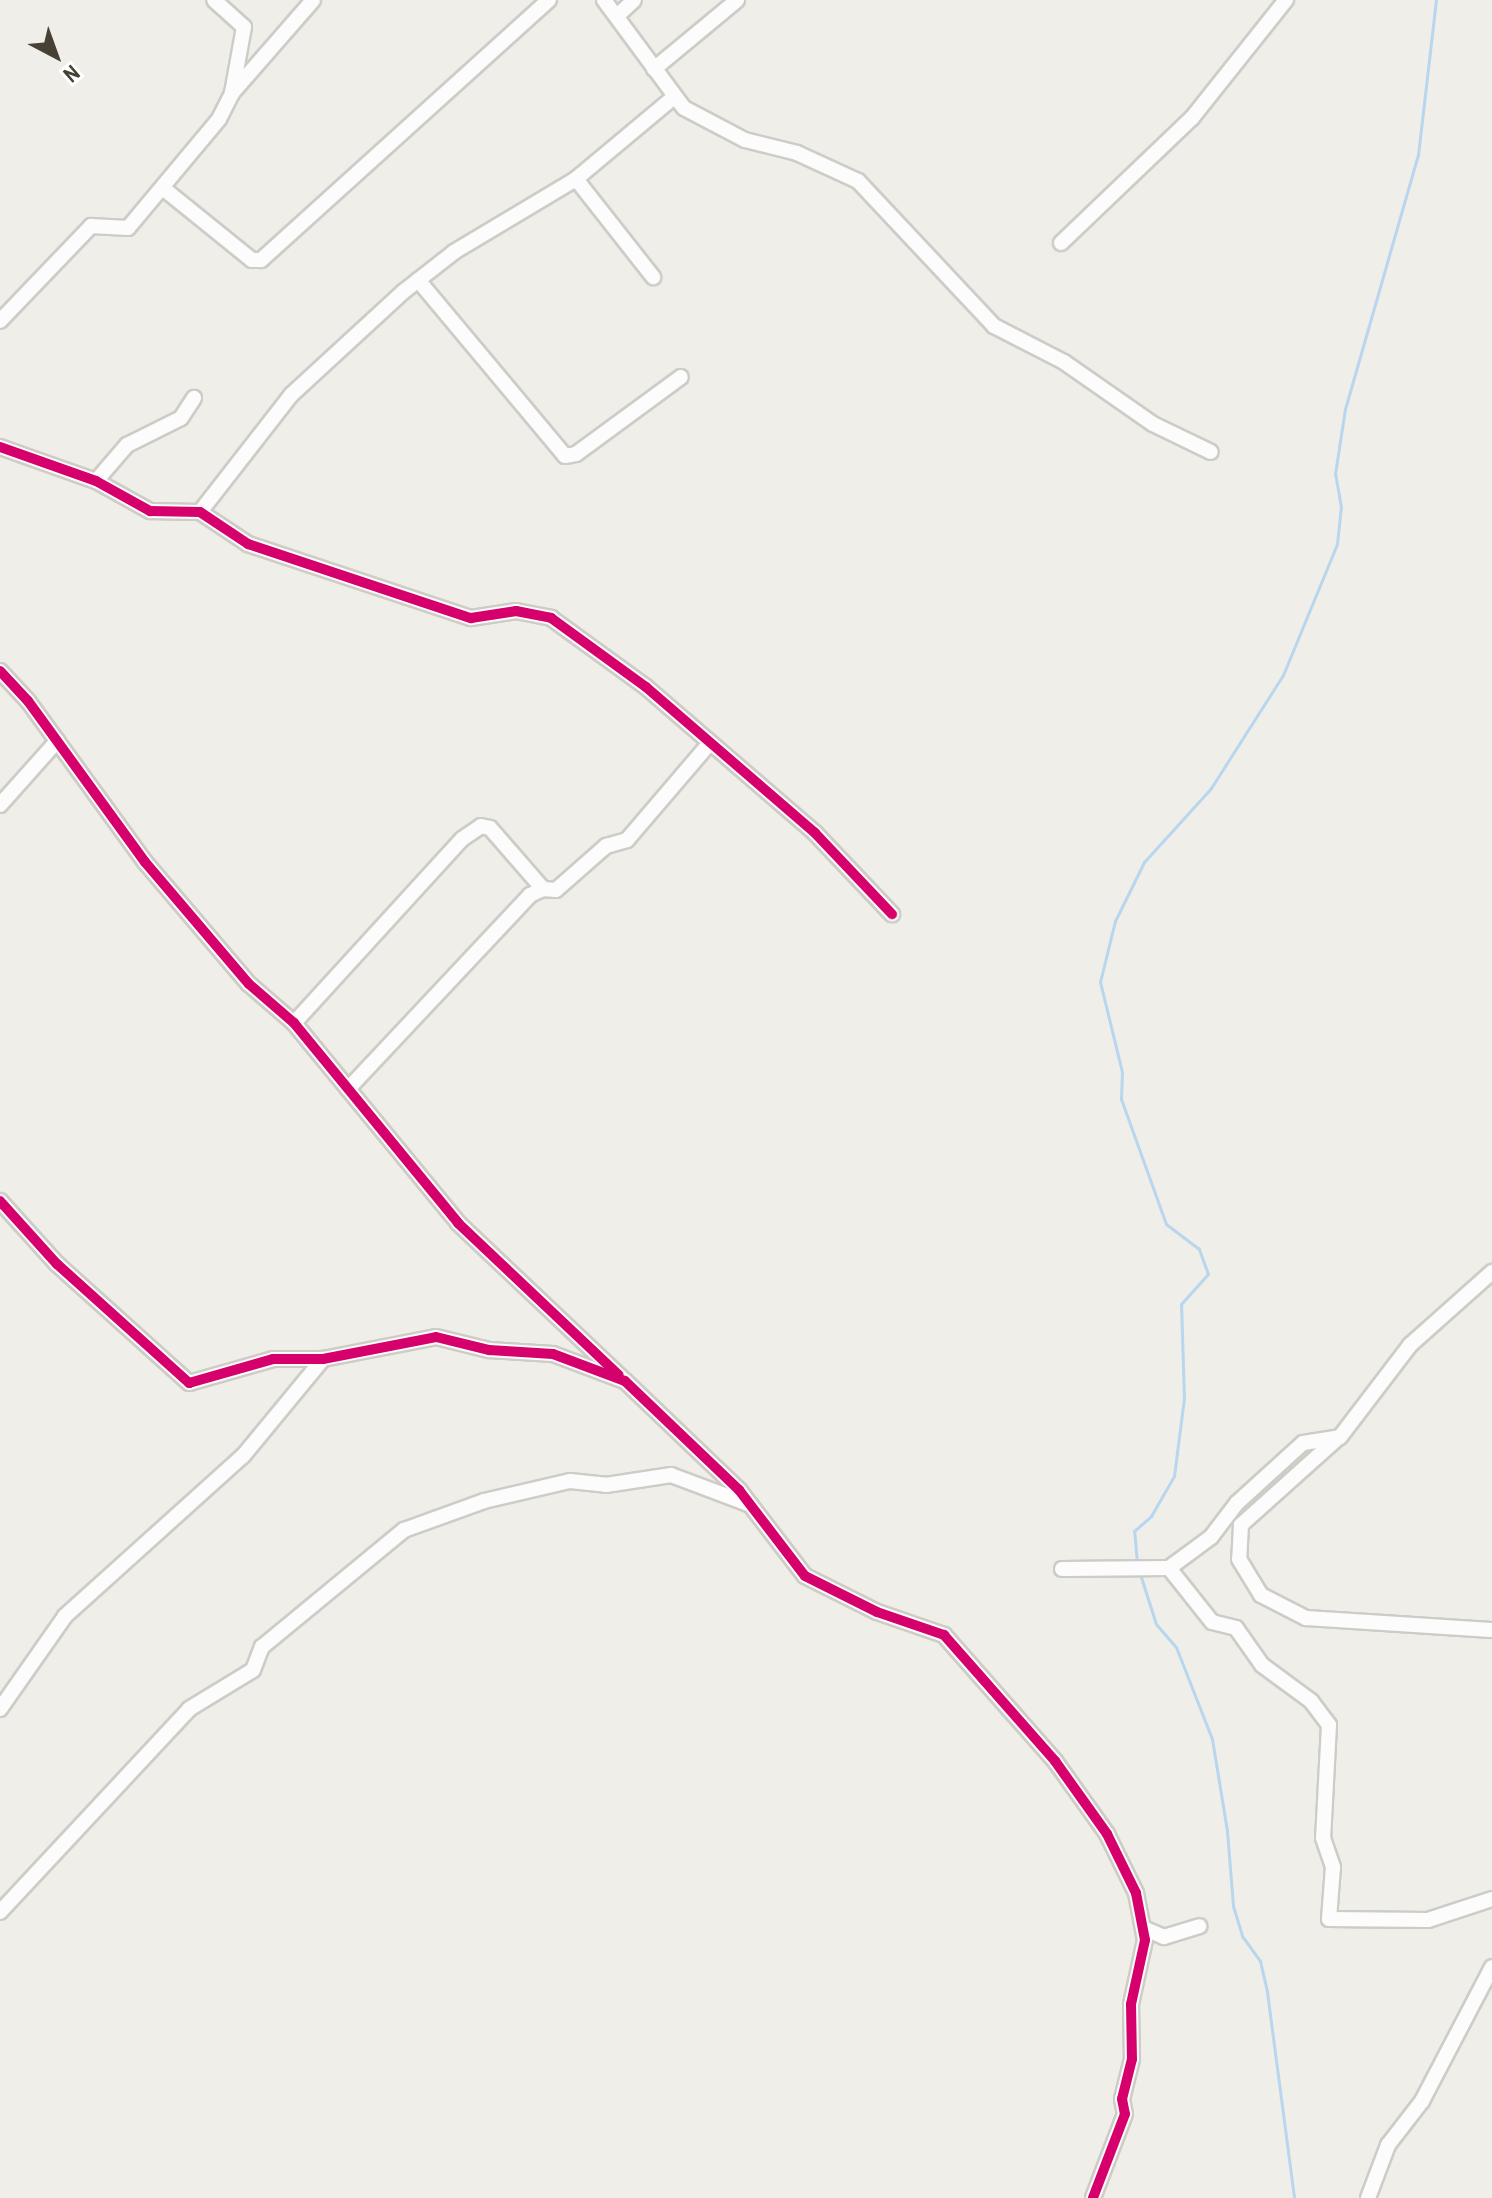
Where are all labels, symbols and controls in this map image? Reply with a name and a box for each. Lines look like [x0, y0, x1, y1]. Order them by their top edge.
north arrow [16, 16, 96, 96]
text: N [57, 59, 87, 90]

